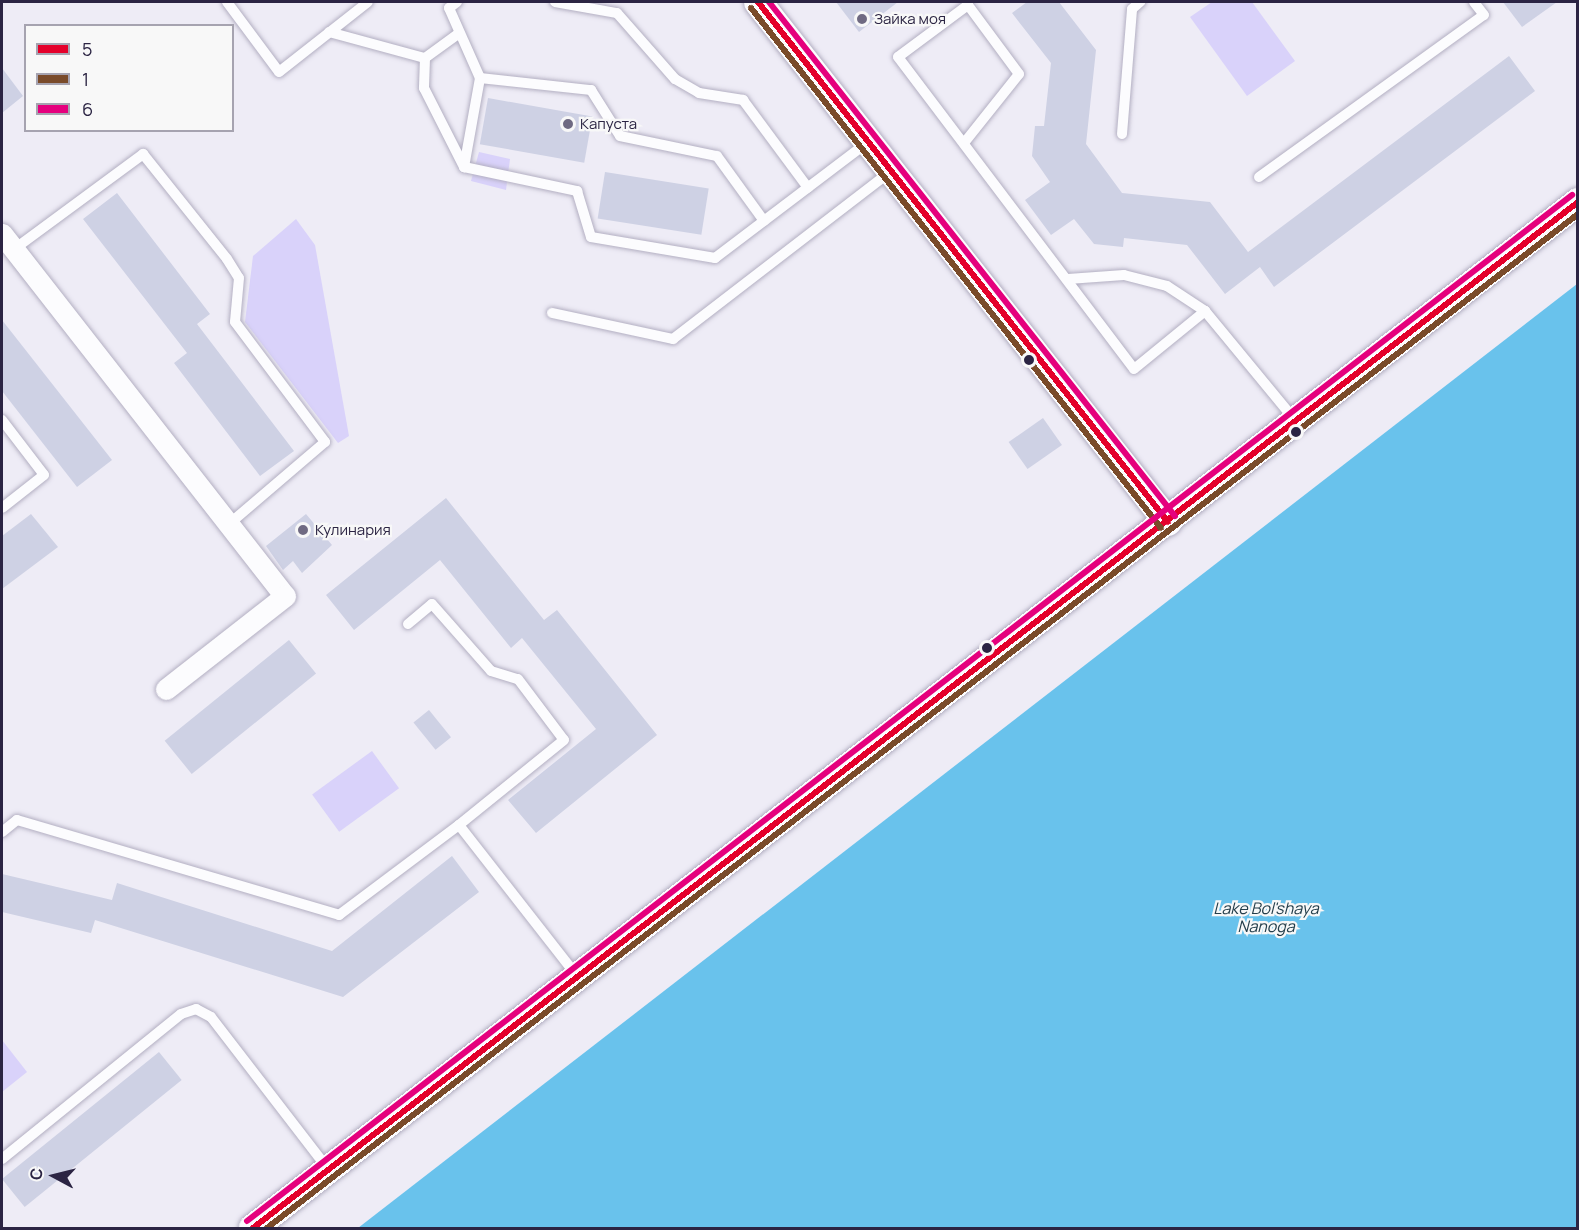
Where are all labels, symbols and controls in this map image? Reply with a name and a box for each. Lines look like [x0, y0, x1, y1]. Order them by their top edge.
place label: Зайка моя [874, 10, 946, 28]
marker: Зайка моя [855, 12, 869, 26]
legend [24, 24, 234, 132]
text: 5 [82, 37, 92, 61]
text: 1 [82, 67, 89, 91]
text: 6 [82, 97, 93, 121]
place label: Капуста [580, 115, 637, 133]
marker: Капуста [561, 117, 575, 131]
unlabelled marker [1023, 354, 1035, 366]
unlabelled marker [1290, 426, 1302, 438]
place label: Кулинария [315, 521, 391, 539]
marker: Кулинария [296, 523, 310, 537]
unlabelled marker [981, 642, 993, 654]
water label: Lake Bol'shaya Nanoga [1213, 898, 1319, 936]
north arrow [24, 1146, 84, 1206]
text: С [24, 1167, 48, 1181]

